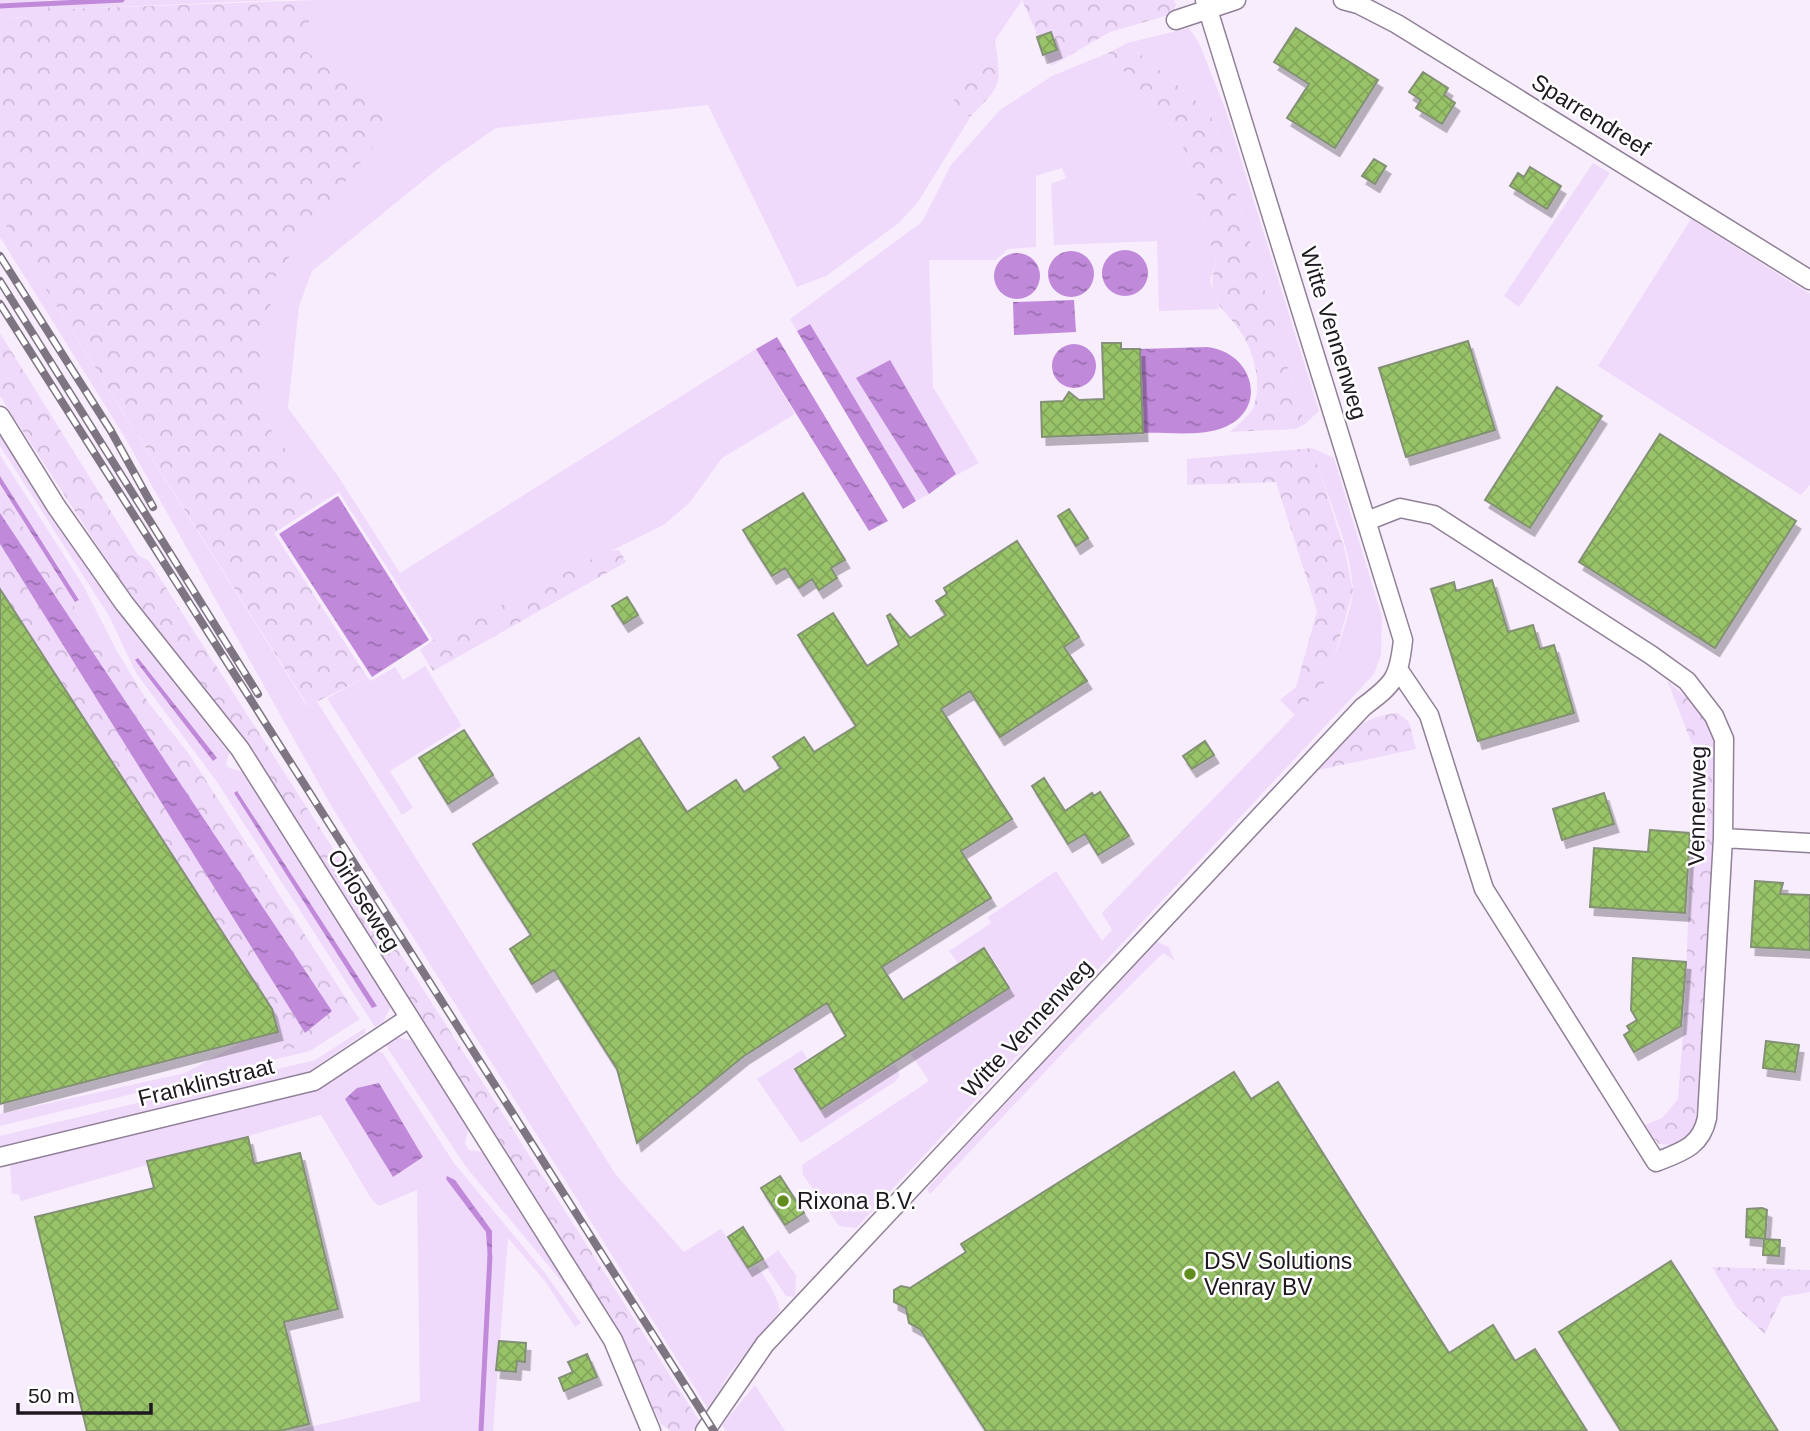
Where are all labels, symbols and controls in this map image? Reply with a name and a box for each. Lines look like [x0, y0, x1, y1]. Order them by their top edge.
street label: Sparrendreef [1527, 68, 1655, 162]
street label: Witte Vennenweg [1295, 244, 1373, 422]
street label: Vennenweg [1683, 746, 1711, 866]
street label: Oirloseweg [322, 844, 406, 956]
street label: Witte Vennenweg [956, 954, 1098, 1102]
street label: Franklinstraat [135, 1052, 277, 1111]
place label: Rixona B.V. [797, 1188, 916, 1214]
marker: Rixona B.V. [775, 1193, 791, 1209]
place label: DSV Solutions Venray BV [1204, 1248, 1352, 1300]
marker: DSV Solutions Venray BV [1182, 1266, 1198, 1282]
scale bar [18, 1372, 150, 1416]
text: 50 m [28, 1384, 75, 1407]

